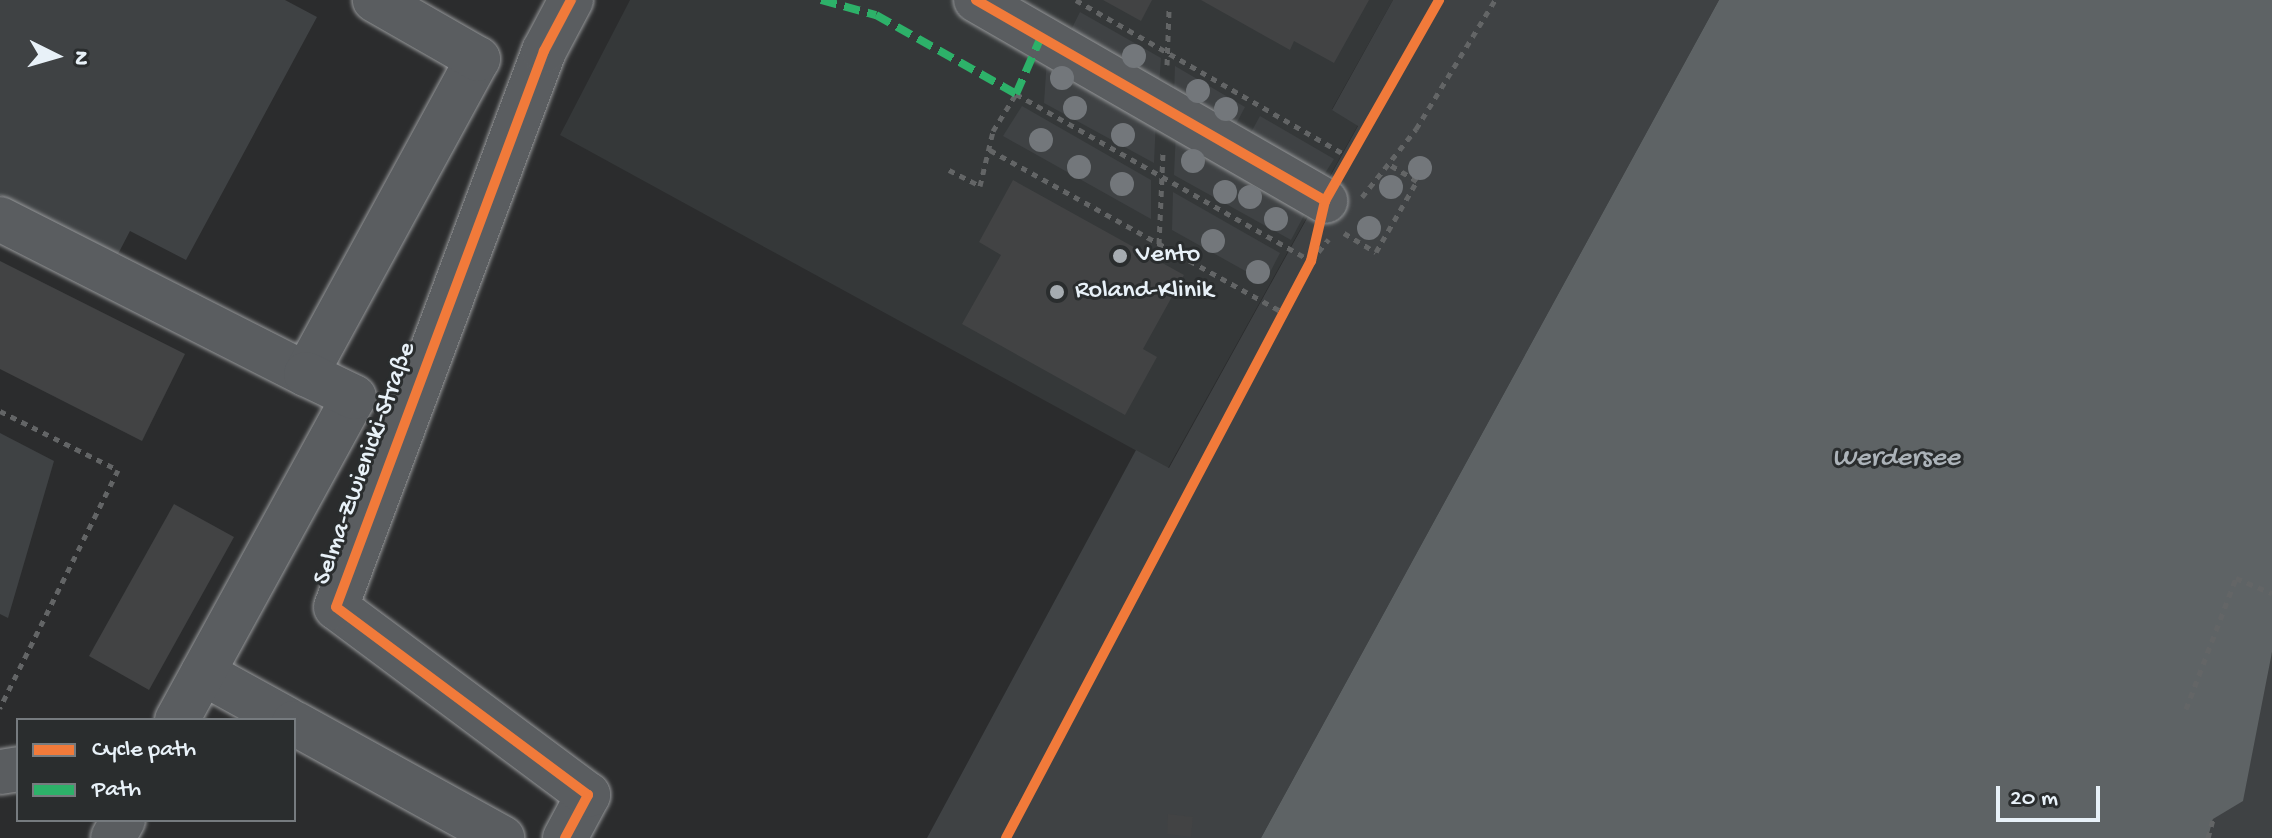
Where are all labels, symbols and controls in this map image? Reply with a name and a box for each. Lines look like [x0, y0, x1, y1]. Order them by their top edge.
north arrow [16, 16, 96, 96]
text: N [66, 50, 93, 66]
place label: Vento [1136, 240, 1200, 272]
marker: Vento [1111, 247, 1129, 265]
place label: Roland-Klinik [1075, 276, 1213, 308]
marker: Roland-Klinik [1046, 281, 1068, 303]
street label: Selma-Zwienicki-Straße [308, 338, 424, 590]
water label: Werdersee [1832, 442, 1960, 476]
legend [16, 718, 296, 822]
text: Cycle path [92, 736, 196, 765]
scale bar [2000, 770, 2104, 820]
text: Path [92, 776, 141, 805]
text: 20 m [2010, 785, 2058, 814]

